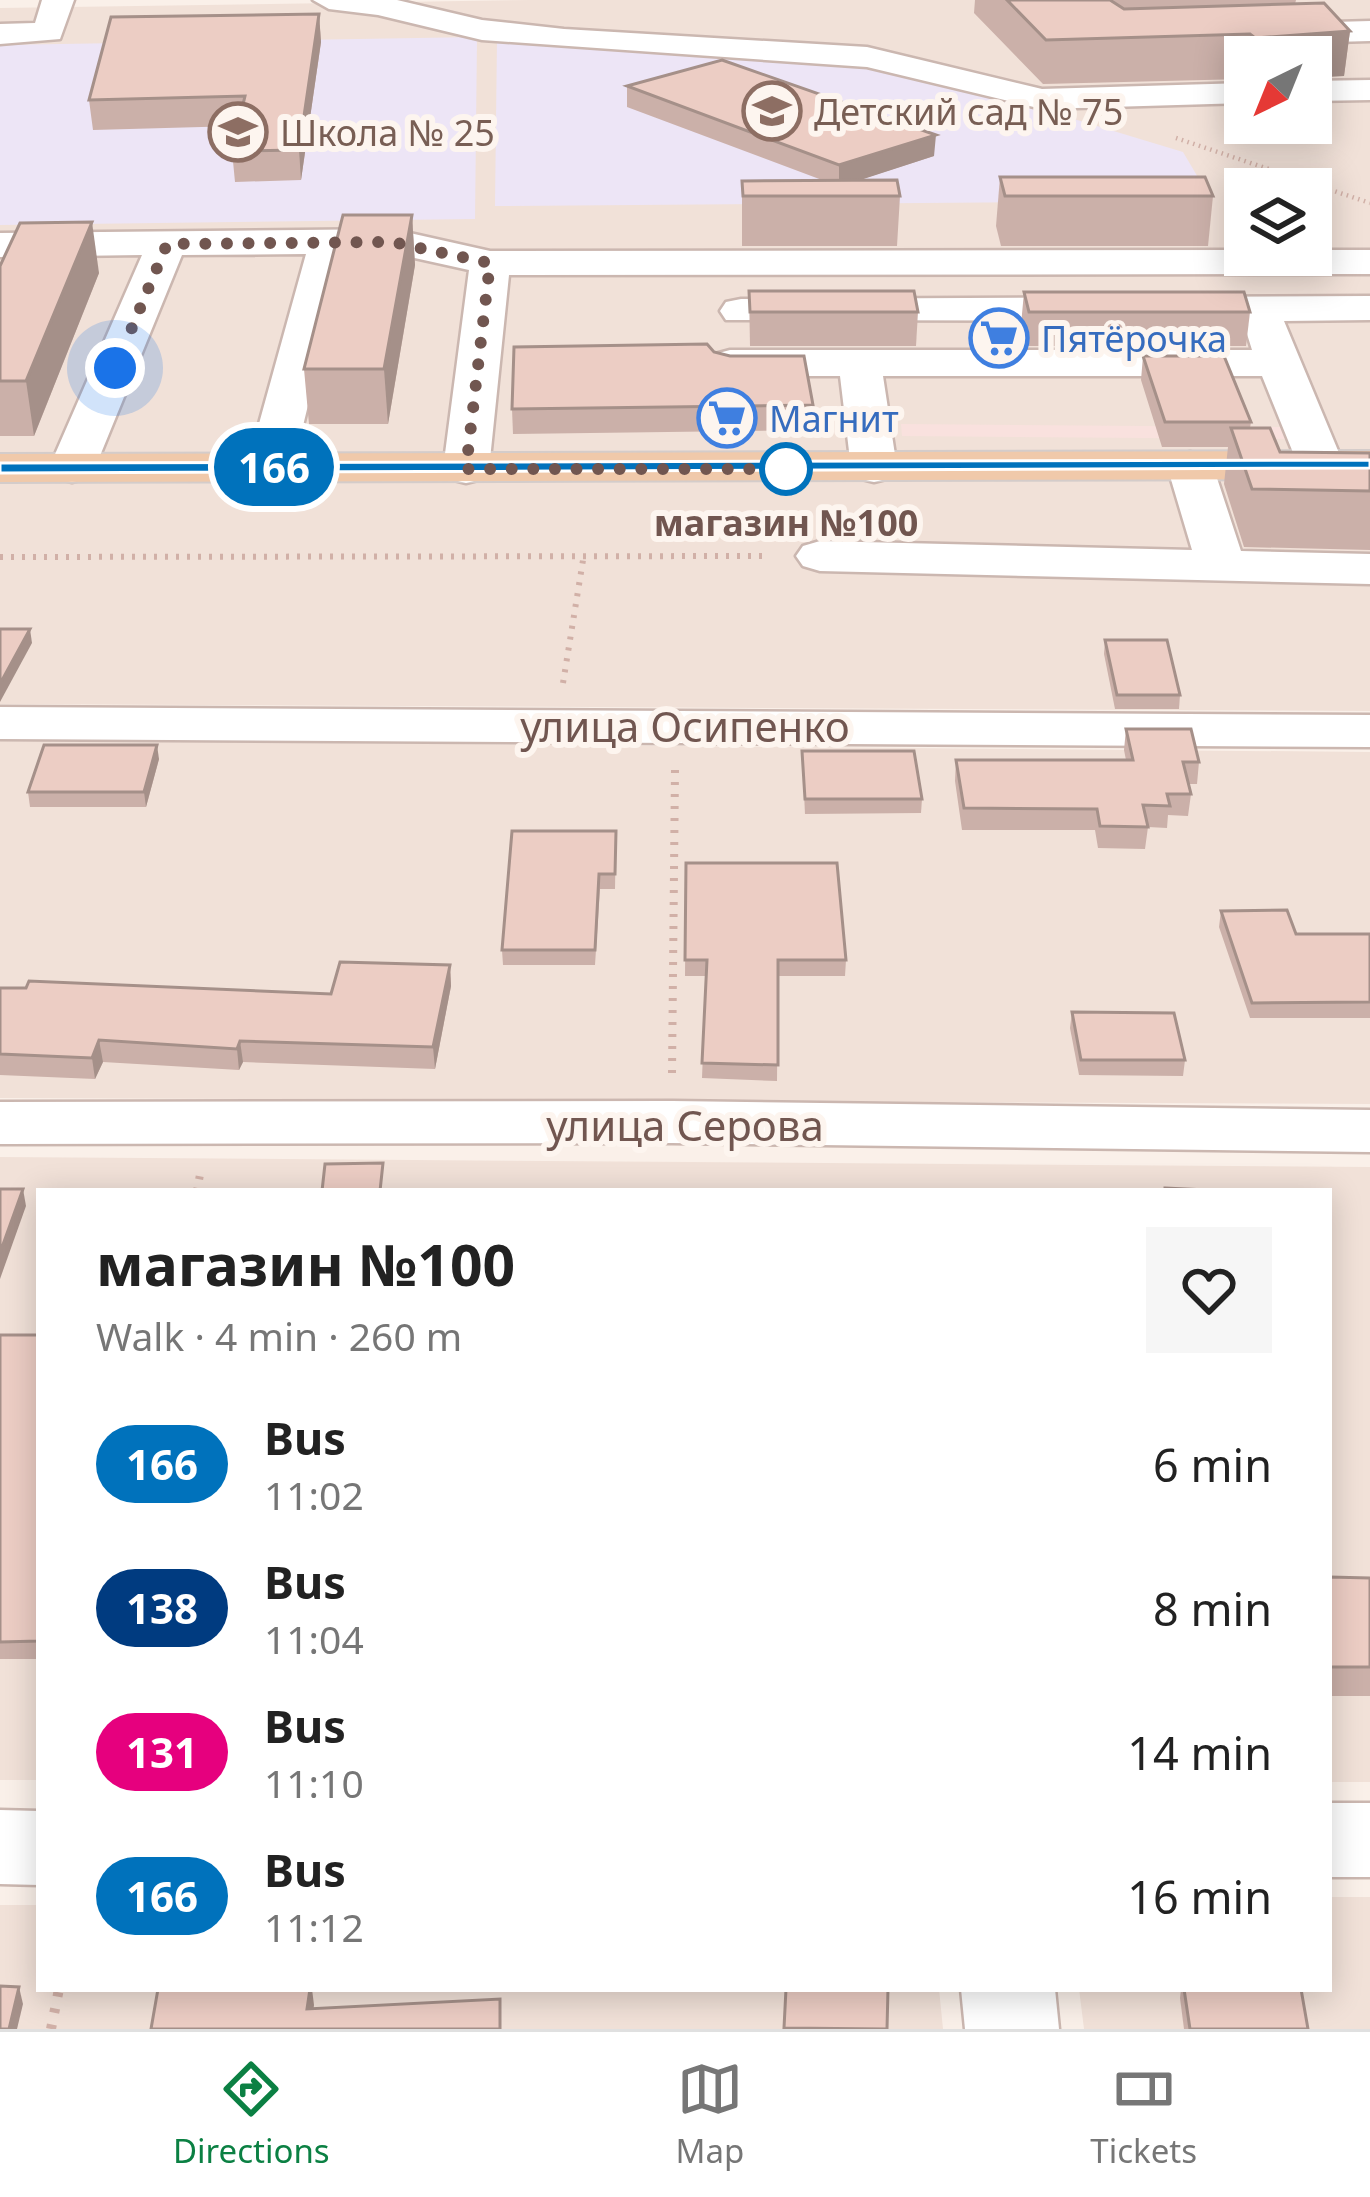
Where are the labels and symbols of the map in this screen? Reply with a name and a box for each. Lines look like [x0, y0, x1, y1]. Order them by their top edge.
north arrow [1224, 36, 1332, 144]
school or university icon: Детский сад № 75 [741, 80, 803, 142]
place label: Детский сад № 75 [814, 87, 1123, 136]
school or university icon: Школа № 25 [207, 101, 269, 163]
place label: Школа № 25 [280, 108, 495, 157]
supermarket icon: Пятёрочка [968, 307, 1030, 369]
place label: Пятёрочка [1041, 314, 1227, 363]
your location [85, 338, 145, 398]
supermarket icon: Магнит [696, 387, 758, 449]
place label: Магнит [769, 394, 899, 443]
line badge: 166 [205, 428, 343, 506]
marker: магазин №100 [761, 444, 811, 494]
place label: магазин №100 [654, 498, 918, 547]
street label: улица Осипенко [520, 697, 850, 754]
street label: улица Серова [546, 1096, 824, 1153]

